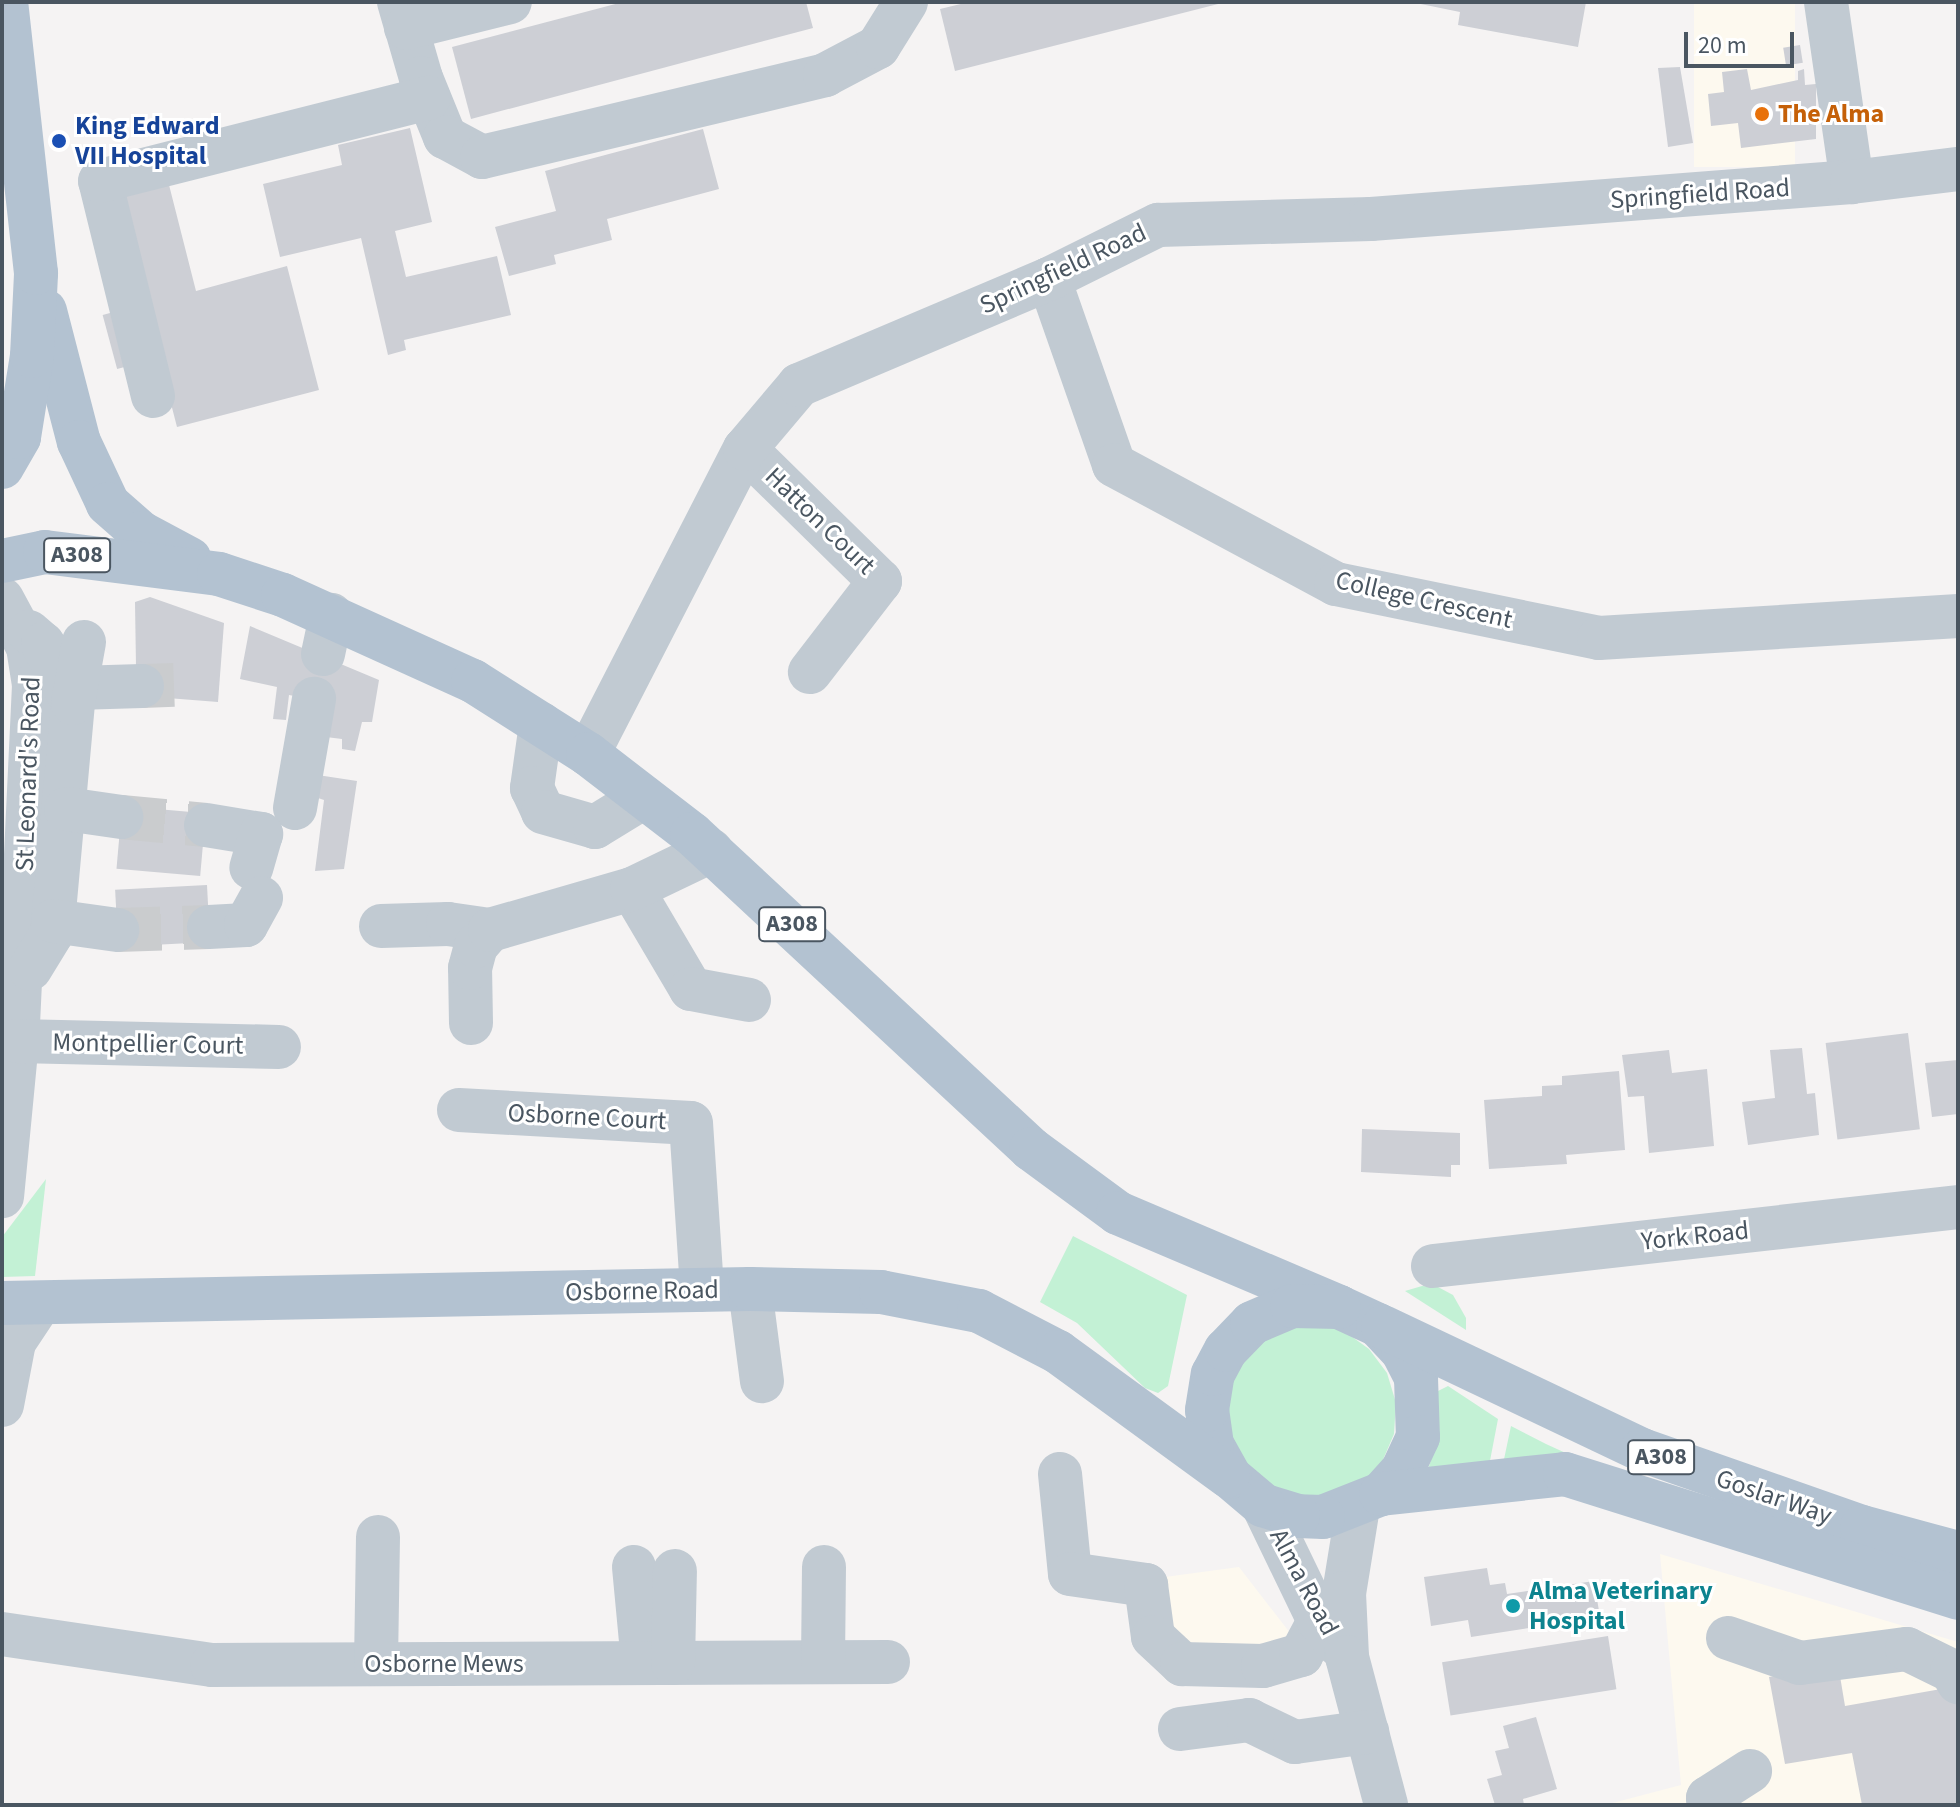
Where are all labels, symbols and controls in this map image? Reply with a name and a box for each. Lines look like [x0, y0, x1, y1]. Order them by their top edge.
scale bar [1688, 16, 1798, 66]
text: 20 m [1698, 28, 1747, 63]
place label: The Alma [1778, 98, 1884, 130]
marker: The Alma [1753, 105, 1771, 123]
place label: King Edward VII Hospital [75, 110, 220, 172]
marker: King Edward VII Hospital [50, 132, 68, 150]
street label: Springfield Road [1609, 172, 1791, 216]
street label: Springfield Road [975, 217, 1151, 321]
street label: Hatton Court [759, 461, 881, 581]
road number: A308 [43, 535, 111, 575]
street label: College Crescent [1333, 565, 1515, 635]
street label: St Leonard's Road [9, 676, 47, 872]
road number: A308 [758, 904, 826, 944]
street label: Montpellier Court [52, 1027, 244, 1061]
street label: Osborne Court [507, 1097, 667, 1137]
street label: York Road [1640, 1215, 1750, 1257]
street label: Osborne Road [565, 1274, 719, 1308]
road number: A308 [1627, 1437, 1695, 1477]
street label: Goslar Way [1712, 1463, 1836, 1531]
street label: Alma Road [1263, 1523, 1345, 1641]
place label: Alma Veterinary Hospital [1529, 1575, 1713, 1636]
marker: Alma Veterinary Hospital [1504, 1597, 1522, 1615]
street label: Osborne Mews [364, 1648, 524, 1680]

